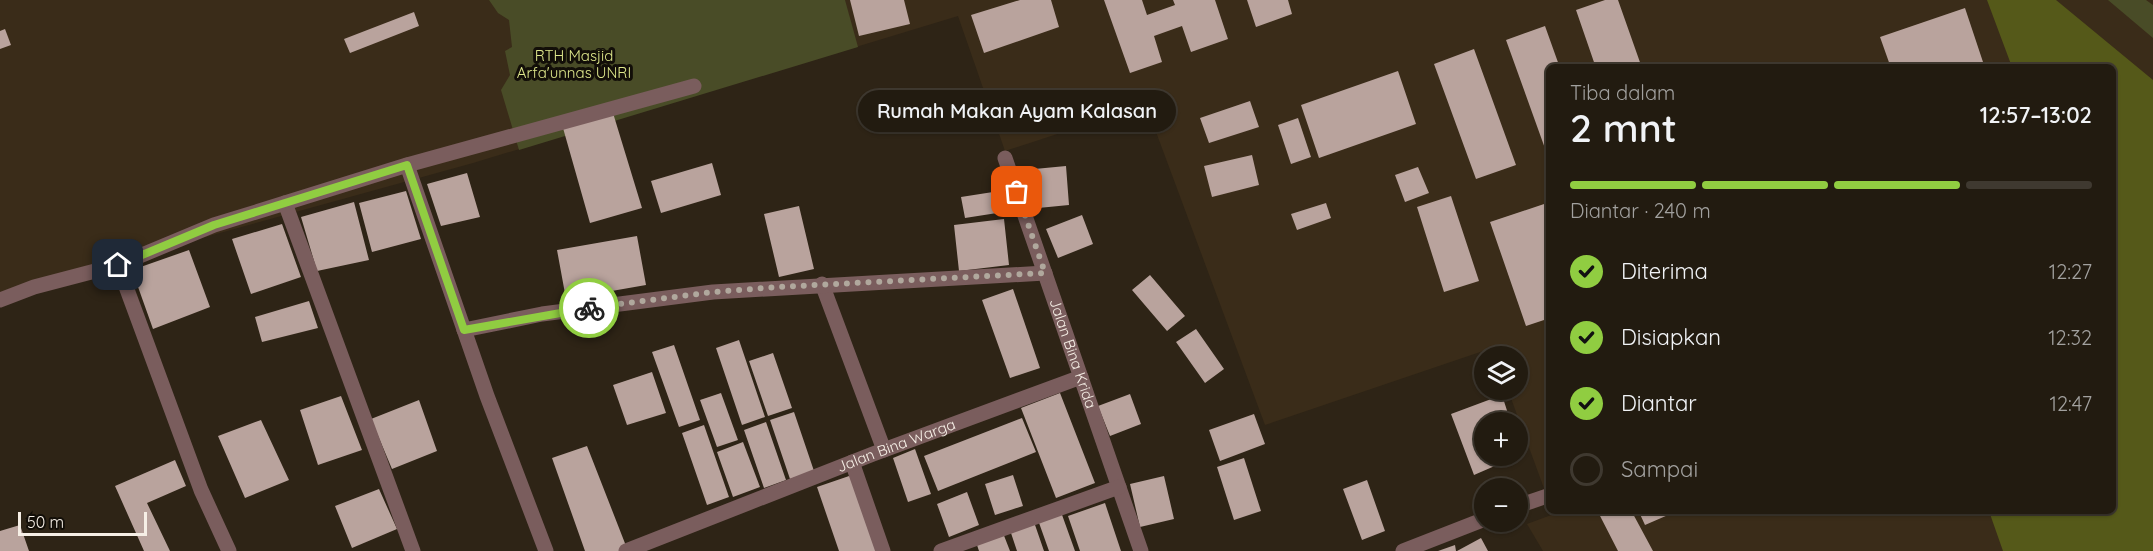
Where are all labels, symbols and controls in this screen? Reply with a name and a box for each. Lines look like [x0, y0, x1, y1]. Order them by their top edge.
park label: RTH Masjid Arfa'unnas UNRI [517, 46, 631, 82]
text: Tiba dalam [1570, 80, 1675, 105]
callout: Rumah Makan Ayam Kalasan [858, 90, 1176, 132]
text: Rumah Makan Ayam Kalasan [877, 98, 1157, 123]
text: 12:57–13:02 [1980, 101, 2092, 129]
text: 2 mnt [1570, 103, 1677, 152]
pin [991, 166, 1042, 217]
icon: bag [1000, 175, 1033, 208]
text: Diantar · 240 m [1570, 198, 1711, 223]
pin [92, 239, 143, 290]
icon: home [101, 248, 134, 281]
icon: check [1570, 255, 1603, 288]
text: Diterima [1621, 257, 1708, 285]
text: 12:27 [2049, 259, 2092, 284]
courier [559, 278, 619, 338]
icon: bike [573, 292, 606, 325]
street label: Jalan Bina Krida [1045, 296, 1101, 411]
icon: check [1570, 321, 1603, 354]
text: Disiapkan [1621, 323, 1721, 351]
text: 12:32 [2048, 325, 2092, 350]
map controls [1474, 346, 1528, 532]
button: layers [1474, 346, 1528, 400]
icon: check [1570, 387, 1603, 420]
text: Diantar [1621, 389, 1697, 417]
text: 12:47 [2050, 391, 2092, 416]
button: + [1474, 412, 1528, 466]
street label: Jalan Bina Warga [834, 414, 958, 476]
text: Sampai [1621, 455, 1698, 483]
button: − [1474, 478, 1528, 532]
scale bar [18, 509, 147, 536]
text: 50 m [27, 512, 64, 532]

